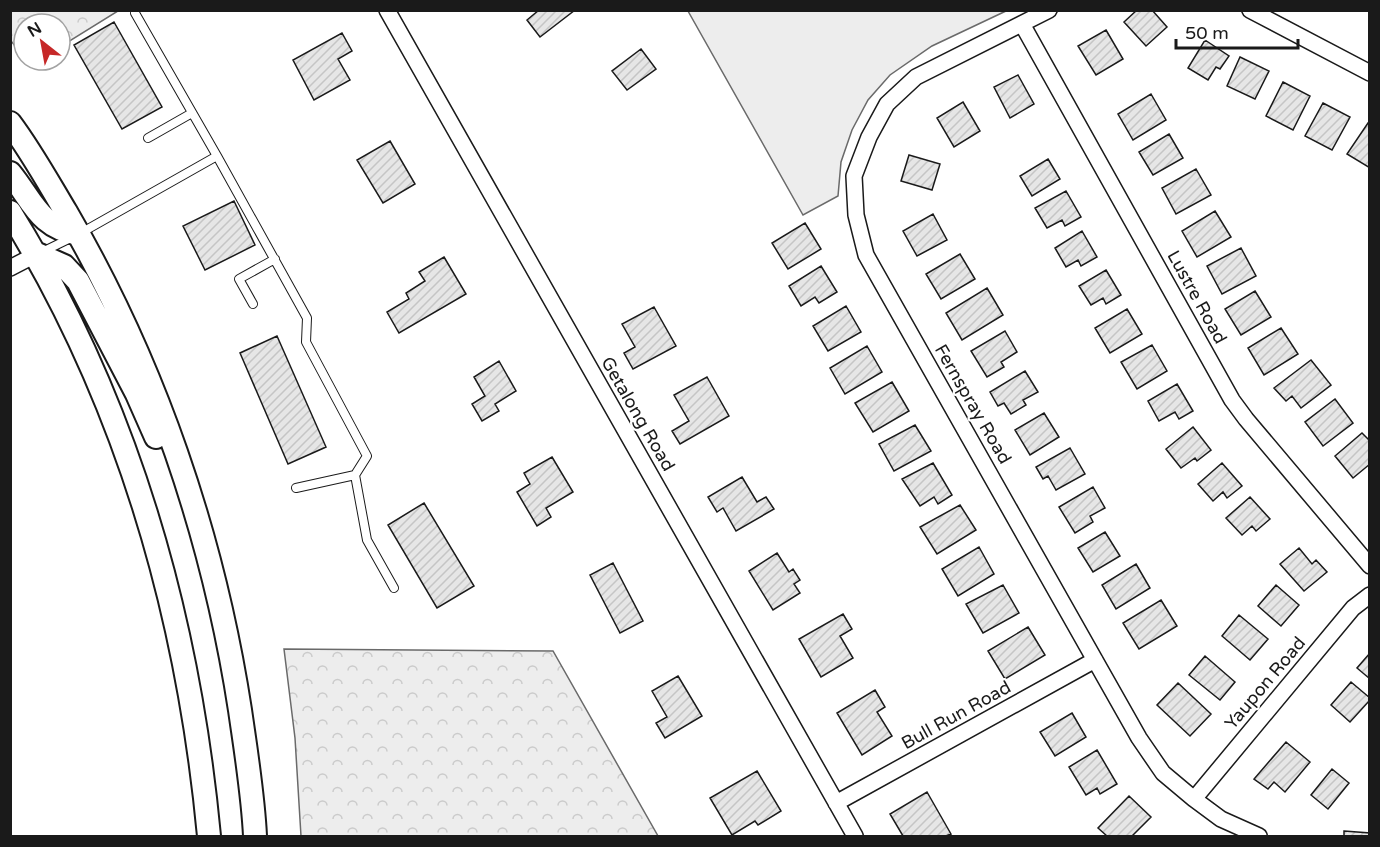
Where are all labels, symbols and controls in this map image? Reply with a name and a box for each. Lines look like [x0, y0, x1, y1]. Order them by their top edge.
north arrow [12, 12, 72, 72]
scale bar [1176, 12, 1298, 50]
text: N [24, 18, 45, 42]
text: 50 m [1185, 22, 1229, 44]
street label: Lustre Road [1162, 246, 1232, 348]
street label: Fernspray Road [930, 340, 1016, 468]
street label: Getalong Road [596, 353, 680, 475]
street label: Yaupon Road [1220, 632, 1310, 734]
street label: Bull Run Road [897, 676, 1015, 754]

